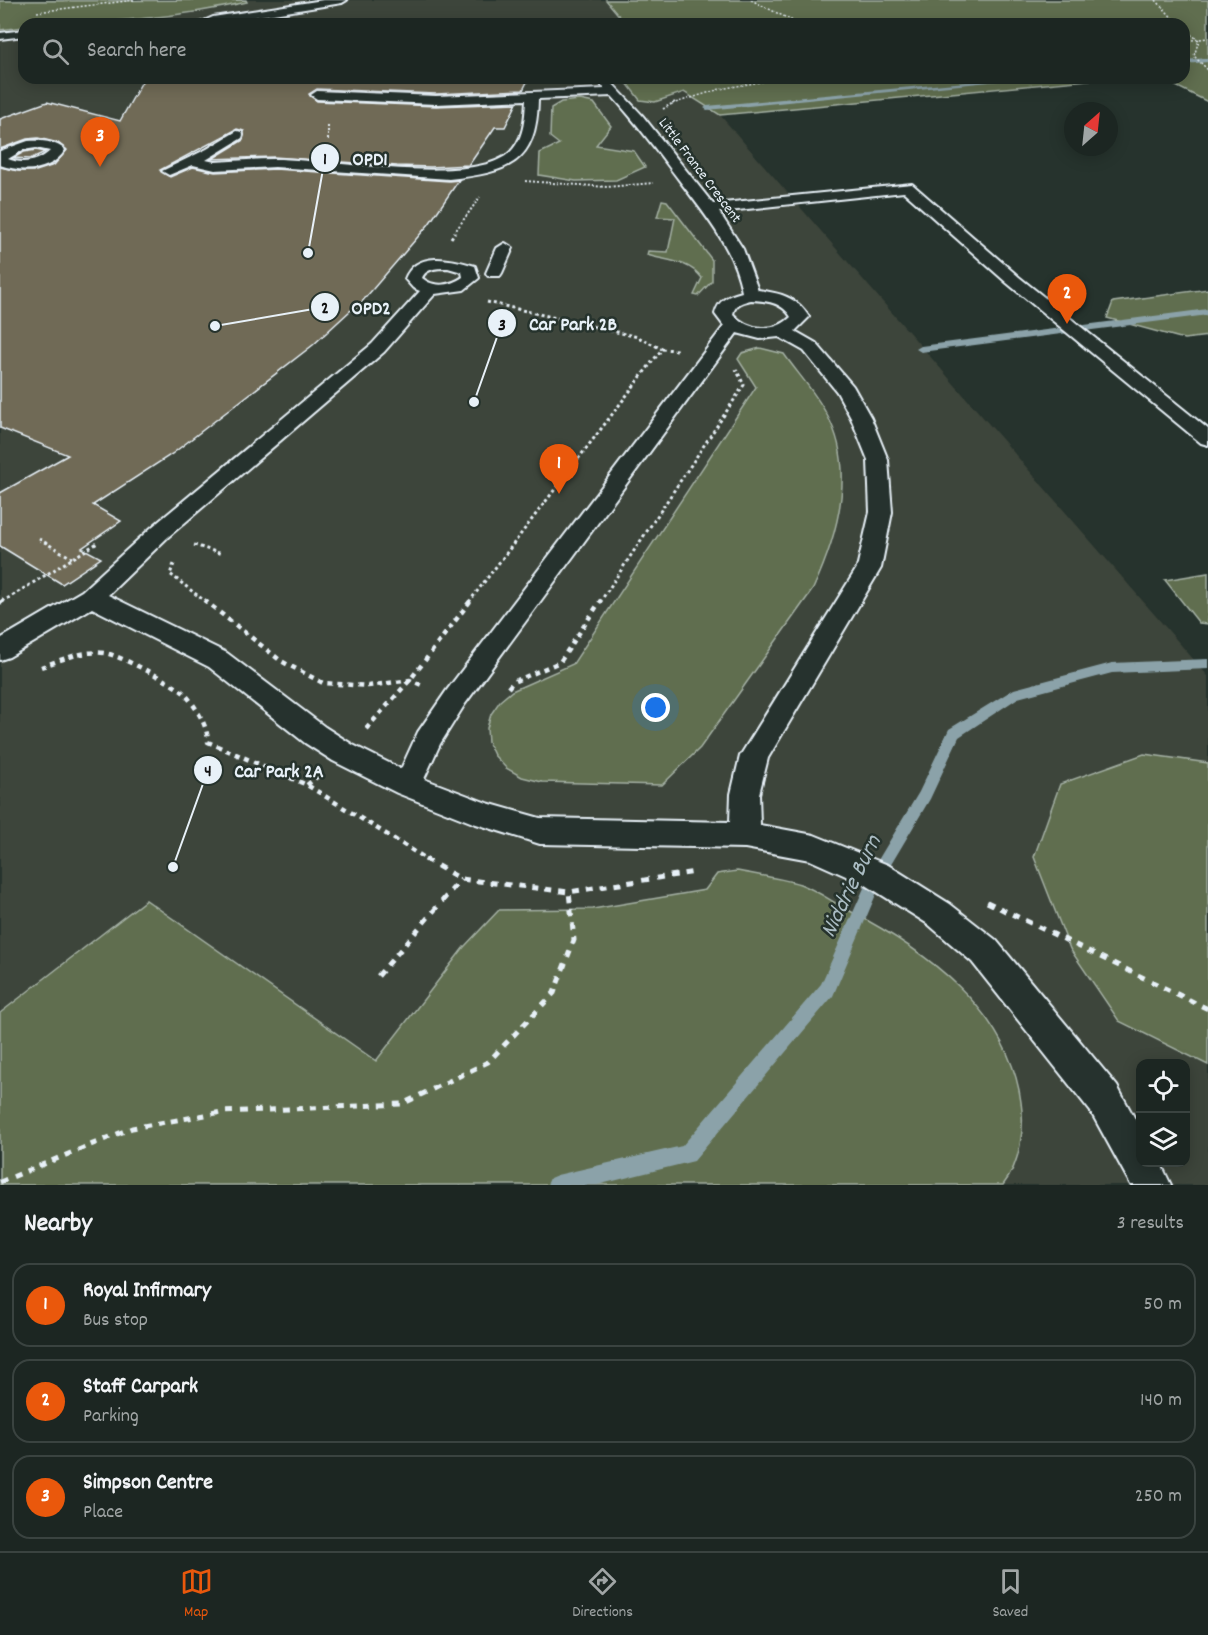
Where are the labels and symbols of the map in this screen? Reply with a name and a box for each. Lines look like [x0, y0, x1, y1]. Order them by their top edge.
north arrow [1064, 102, 1118, 156]
street label: Little France Crescent [652, 114, 746, 229]
pin: 3 [80, 118, 120, 167]
callout: OPD1 [310, 139, 399, 177]
text: OPD1 [352, 147, 388, 175]
text: 1 [323, 148, 327, 173]
pin: 2 [1048, 274, 1086, 324]
callout: OPD2 [310, 288, 403, 326]
text: OPD2 [351, 296, 391, 324]
text: 2 [321, 297, 329, 322]
callout: Car Park 2B [487, 304, 629, 342]
text: Car Park 2B [529, 312, 617, 340]
text: 3 [498, 314, 506, 339]
pin: 1 [540, 444, 578, 494]
your location [641, 693, 670, 722]
callout: Car Park 2A [193, 751, 336, 789]
text: Car Park 2A [234, 759, 324, 787]
text: 4 [204, 760, 212, 785]
water label: Niddrie Burn [813, 829, 892, 944]

